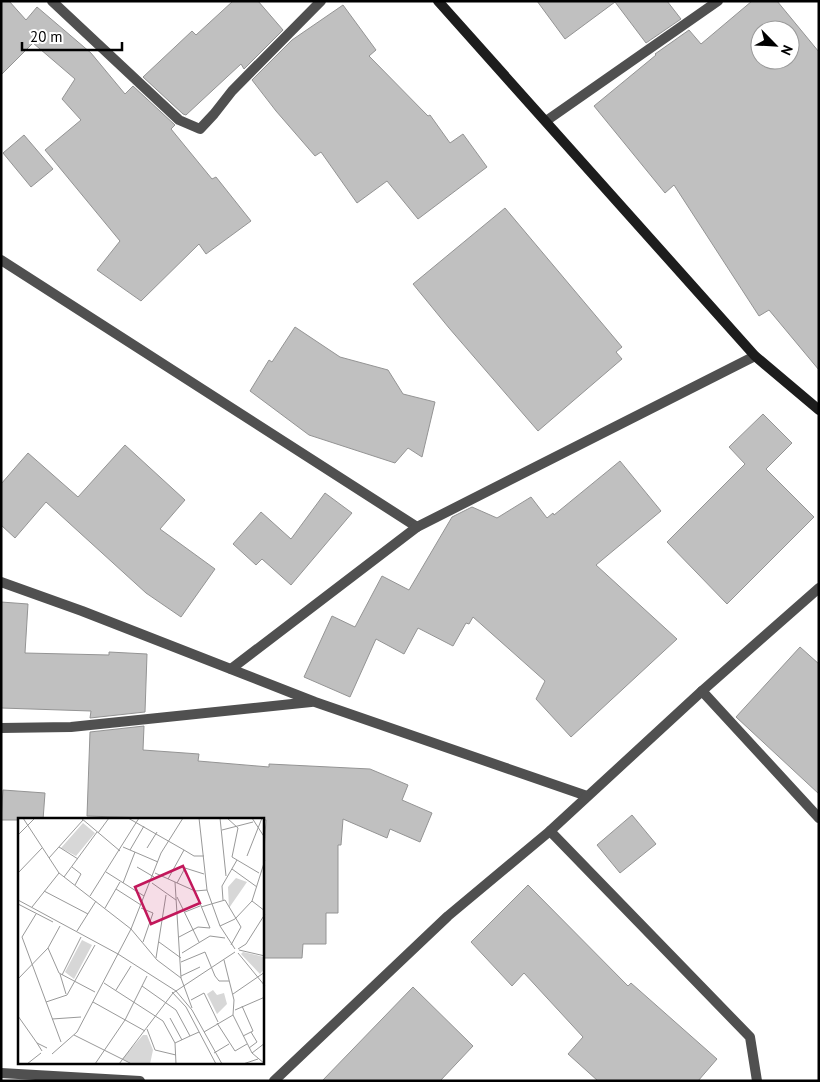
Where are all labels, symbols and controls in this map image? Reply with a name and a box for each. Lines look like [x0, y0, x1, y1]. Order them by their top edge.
scale bar [22, 20, 122, 52]
north arrow [750, 20, 800, 70]
text: 20 m [30, 27, 63, 46]
text: N [777, 42, 797, 58]
inset map [18, 818, 264, 1064]

